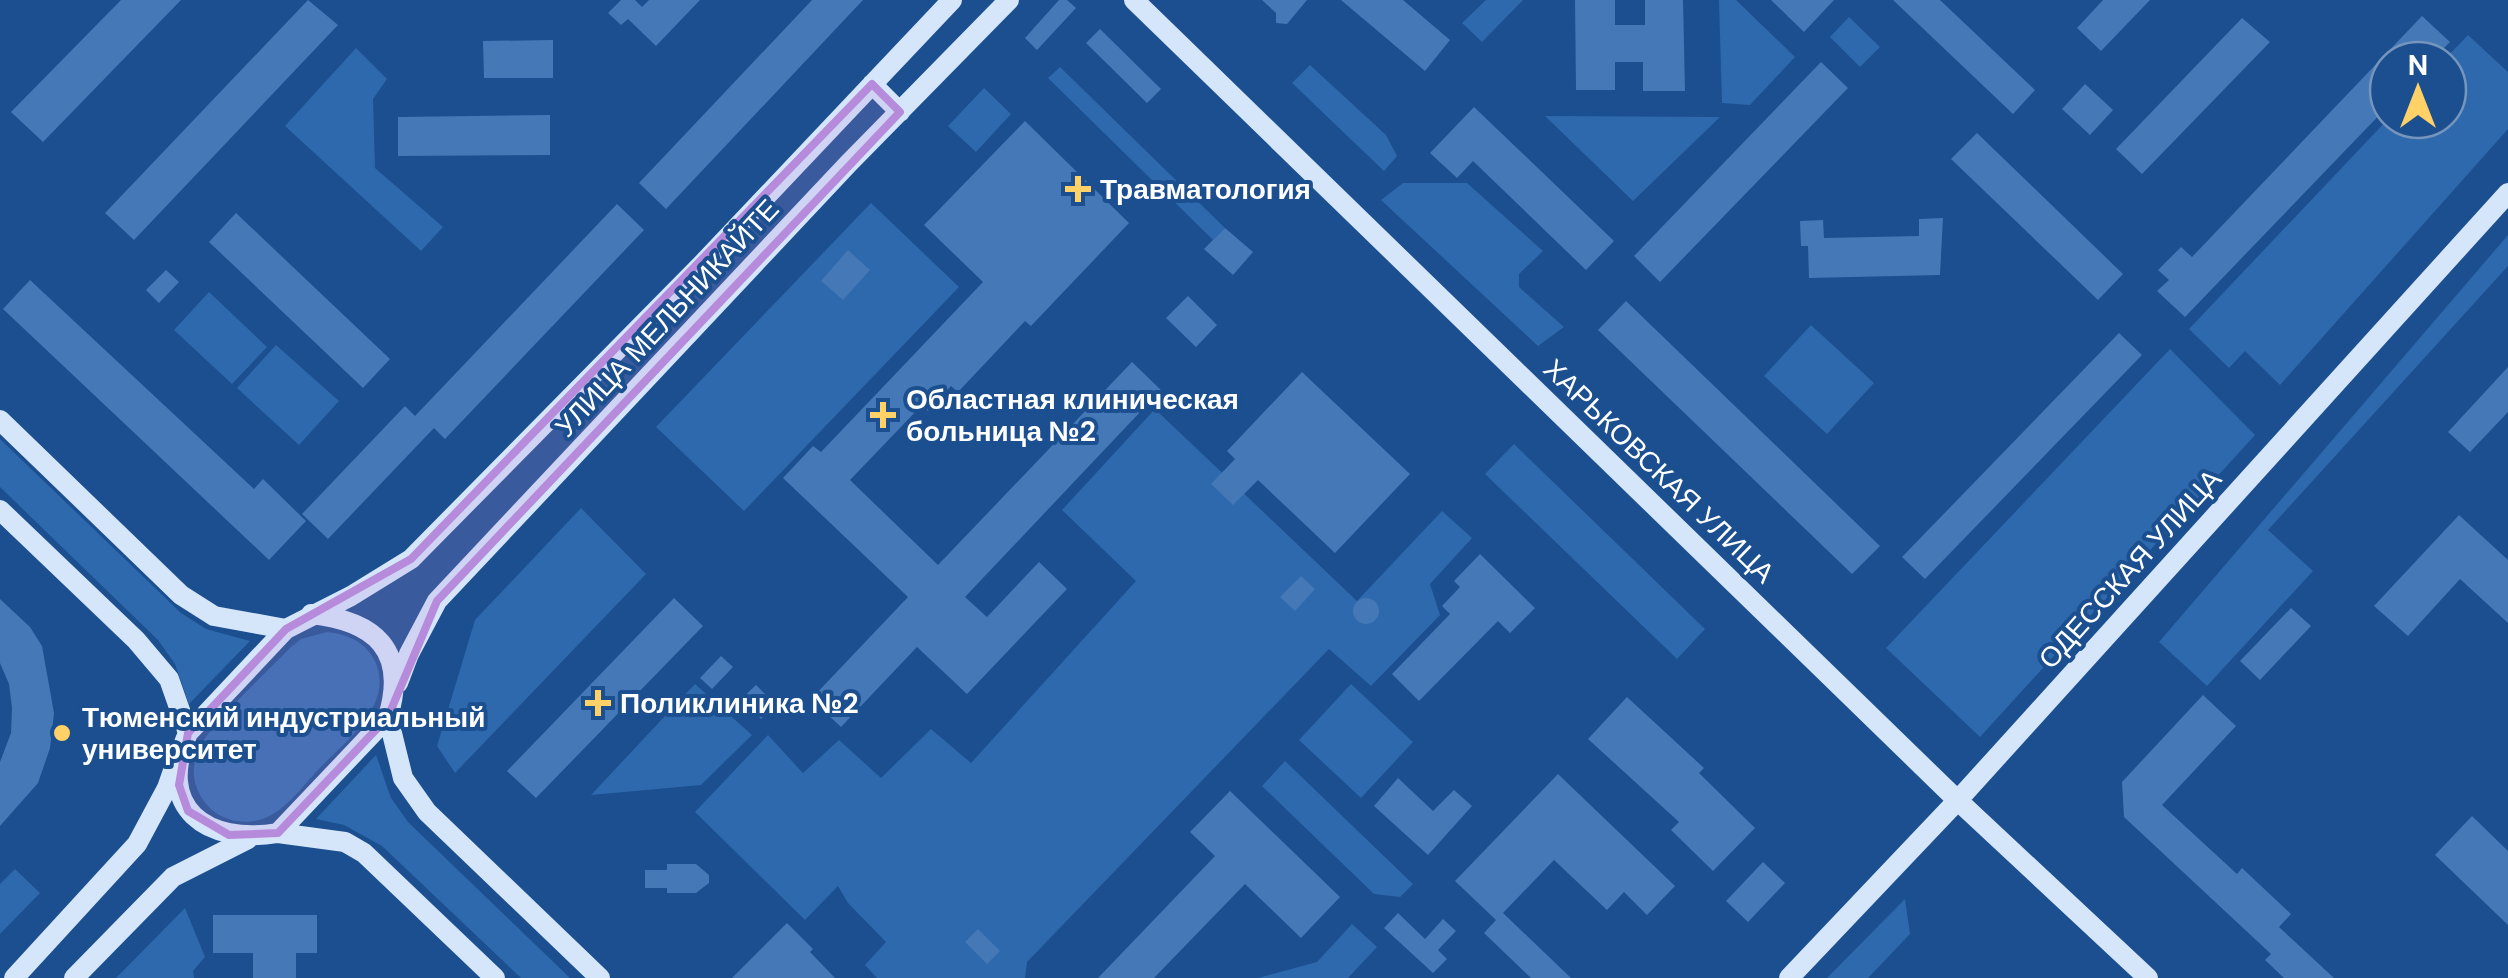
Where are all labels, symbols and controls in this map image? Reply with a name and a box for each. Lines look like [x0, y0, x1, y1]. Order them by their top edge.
north arrow [2368, 40, 2468, 140]
text: N [2408, 47, 2428, 84]
place label: Травматология [1100, 171, 1311, 208]
marker: Травматология [1065, 176, 1091, 202]
street label: УЛИЦА МЕЛЬНИКАЙТЕ [547, 191, 787, 445]
street label: ХАРЬКОВСКАЯ УЛИЦА [1536, 351, 1783, 591]
place label: Областная клиническая больница №2 [906, 381, 1239, 450]
marker: Областная клиническая больница №2 [870, 402, 896, 428]
street label: ОДЕССКАЯ УЛИЦА [2030, 461, 2230, 677]
place label: Поликлиника №2 [620, 685, 859, 722]
marker: Поликлиника №2 [585, 690, 611, 716]
place label: Тюменский индустриальный университет [82, 699, 485, 768]
marker: Тюменский индустриальный университет [51, 722, 73, 744]

